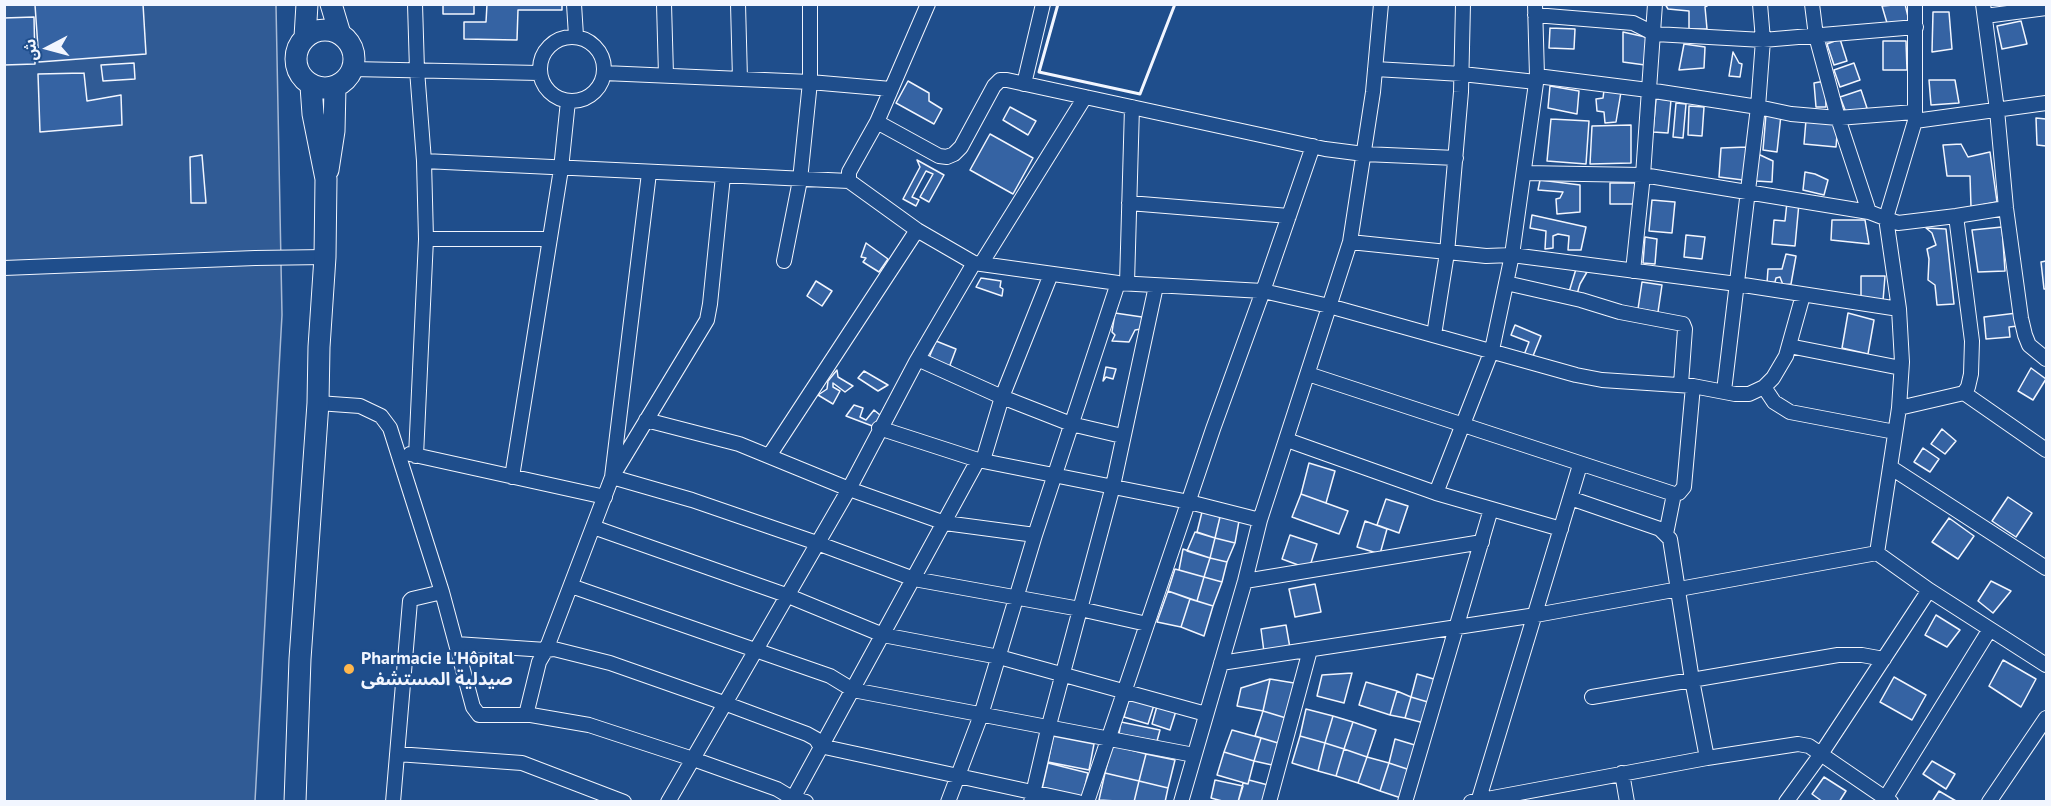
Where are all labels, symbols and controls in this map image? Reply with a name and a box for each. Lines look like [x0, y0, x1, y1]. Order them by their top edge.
north arrow [18, 18, 78, 78]
text: ش [19, 38, 41, 62]
place label: Pharmacie L'Hôpital صيدلية المستشفى [361, 648, 514, 690]
marker: Pharmacie L'Hôpital صيدلية المستشفى [342, 662, 356, 676]

